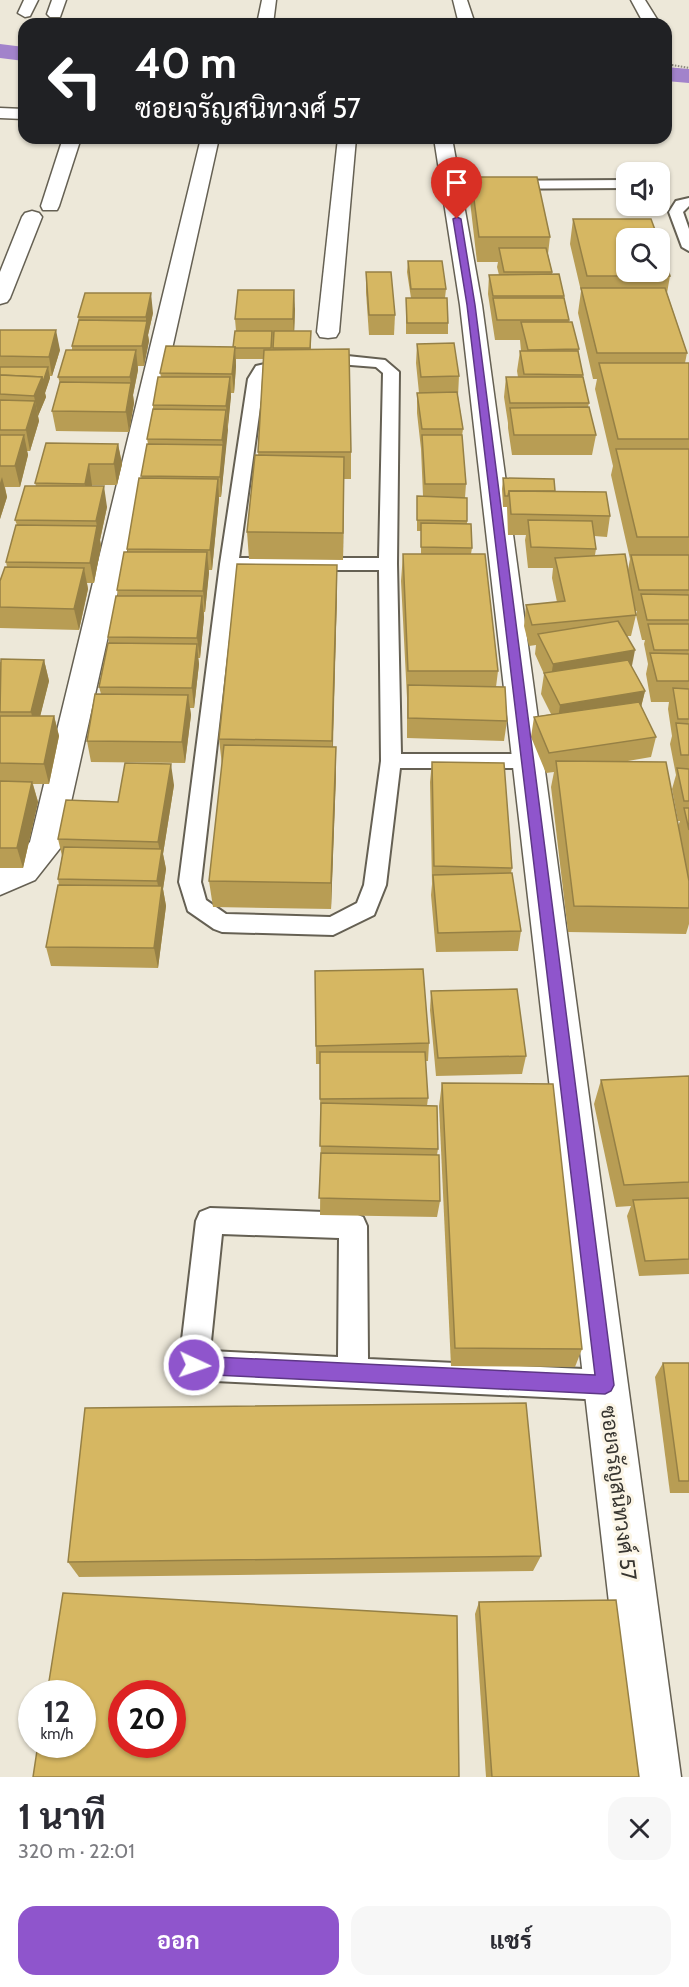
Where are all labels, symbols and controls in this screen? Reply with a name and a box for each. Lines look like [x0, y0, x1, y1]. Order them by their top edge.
text: 40 m [135, 37, 237, 89]
icon: left [36, 42, 114, 120]
text: ซอยจรัญสนิทวงศ์ 57 [135, 92, 361, 125]
pin [431, 157, 482, 219]
map controls [616, 162, 670, 282]
button: sound [616, 162, 670, 216]
icon: arrive [440, 166, 473, 199]
button: search [616, 228, 670, 282]
position arrow [162, 1333, 226, 1397]
street label: ซอยจรัญสนิทวงศ์ 57 [596, 1404, 643, 1582]
speed limit sign: 20 [108, 1680, 186, 1758]
text: 12 [44, 1693, 70, 1730]
text: km/h [41, 1725, 73, 1743]
text: 1 นาที [18, 1794, 106, 1838]
button: close [608, 1797, 671, 1860]
text: 320 m · 22:01 [18, 1839, 135, 1863]
button: ออก [18, 1906, 339, 1975]
button: แชร์ [351, 1906, 671, 1975]

